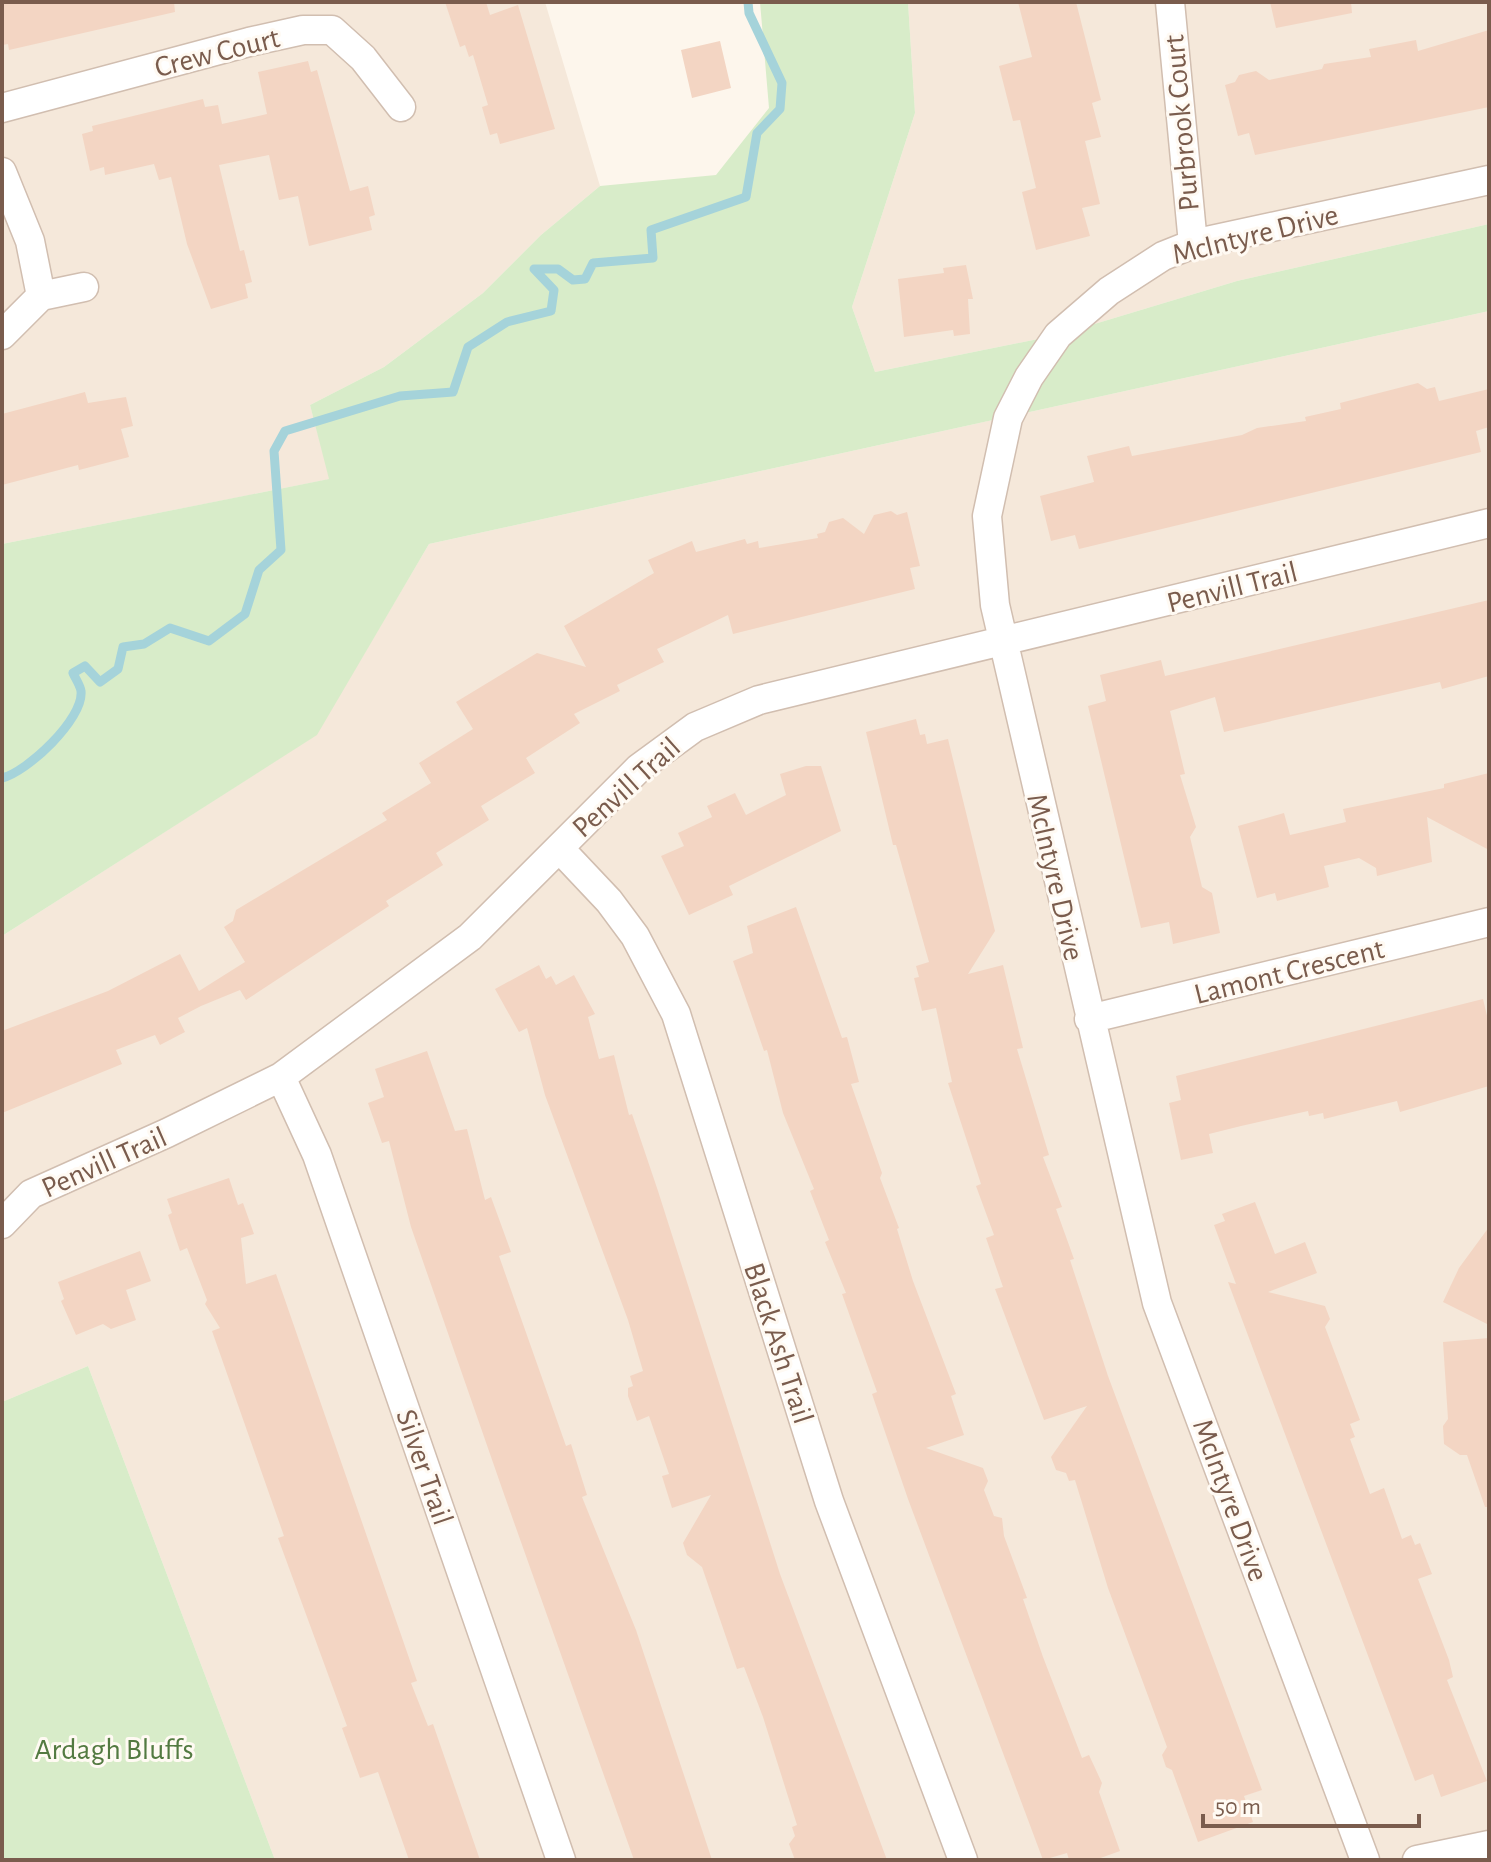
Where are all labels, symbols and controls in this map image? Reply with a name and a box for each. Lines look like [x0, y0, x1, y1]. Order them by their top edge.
street label: Crew Court [152, 23, 283, 83]
street label: Purbrook Court [1159, 33, 1205, 212]
street label: McIntyre Drive [1169, 200, 1341, 270]
street label: Penvill Trail [1164, 557, 1301, 619]
street label: Penvill Trail [567, 732, 686, 844]
street label: McIntyre Drive [1021, 791, 1089, 963]
street label: Lamont Crescent [1191, 934, 1388, 1010]
street label: Penvill Trail [37, 1122, 171, 1204]
street label: Black Ash Trail [738, 1259, 818, 1427]
street label: Silver Trail [390, 1406, 458, 1529]
street label: McIntyre Drive [1187, 1415, 1273, 1585]
park label: Ardagh Bluffs [34, 1735, 194, 1765]
scale bar [1203, 1778, 1419, 1828]
text: 50 m [1215, 1795, 1261, 1819]

